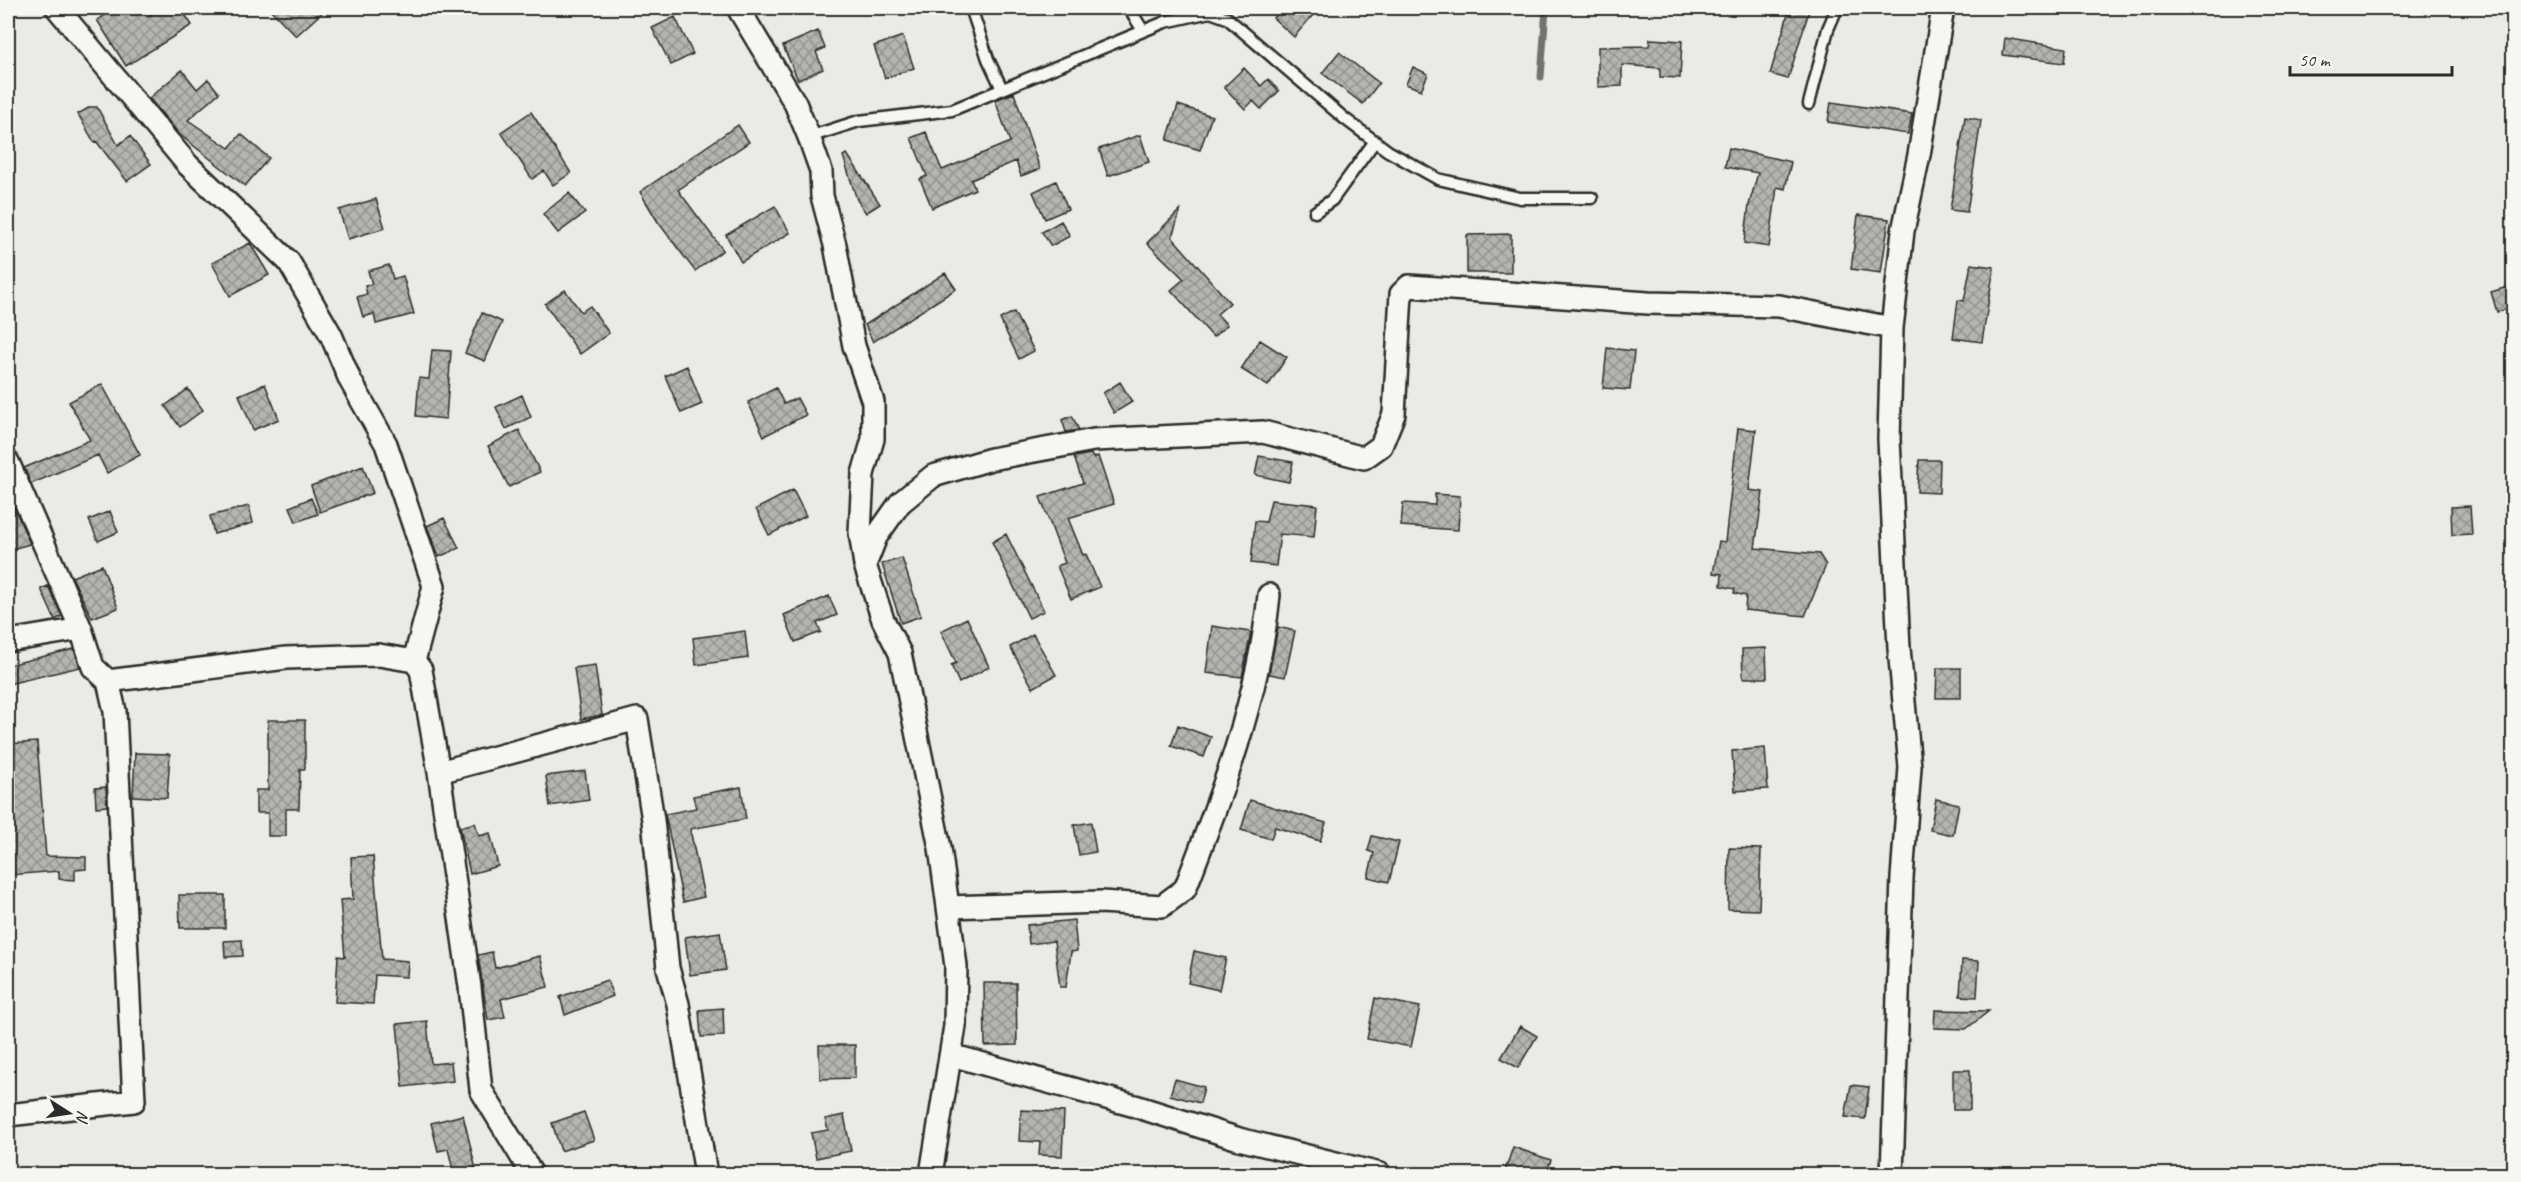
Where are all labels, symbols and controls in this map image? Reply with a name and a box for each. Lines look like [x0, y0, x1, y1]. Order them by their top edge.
scale bar [2290, 39, 2452, 77]
text: 50 m [2299, 49, 2332, 71]
north arrow [39, 1083, 99, 1143]
text: N [71, 1109, 94, 1126]

